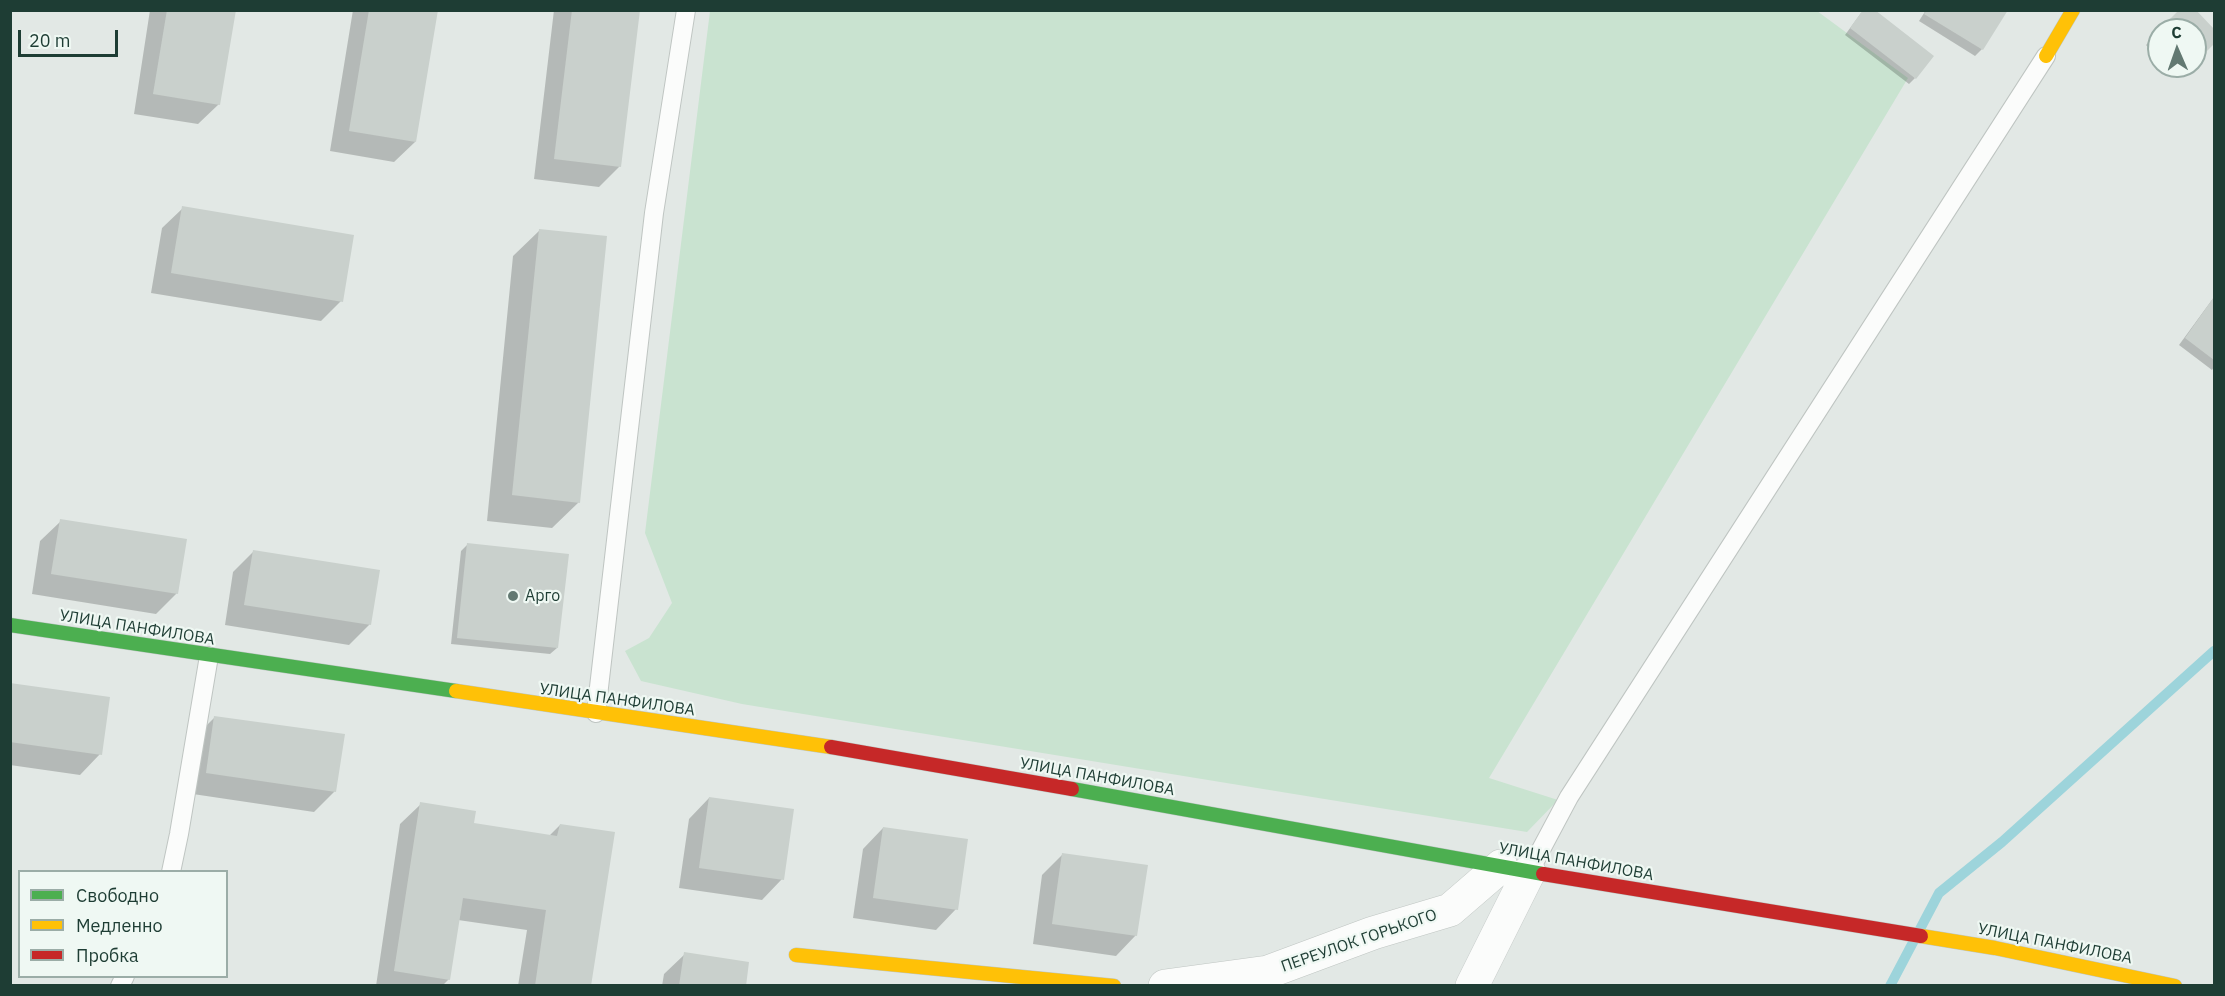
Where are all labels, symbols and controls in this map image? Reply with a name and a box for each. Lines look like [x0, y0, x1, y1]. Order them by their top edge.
scale bar [21, 18, 122, 56]
north arrow [2147, 18, 2207, 78]
text: С [2171, 22, 2182, 42]
text: 20 m [29, 29, 71, 52]
place label: Арго [525, 586, 560, 606]
marker: Арго [506, 589, 520, 603]
street label: УЛИЦА ПАНФИЛОВА [58, 606, 216, 650]
street label: УЛИЦА ПАНФИЛОВА [538, 680, 696, 720]
street label: УЛИЦА ПАНФИЛОВА [1018, 754, 1176, 800]
street label: УЛИЦА ПАНФИЛОВА [1497, 839, 1655, 885]
legend [18, 870, 228, 978]
text: Свободно [76, 884, 159, 907]
street label: ПЕРЕУЛОК ГОРЬКОГО [1279, 905, 1439, 977]
text: Медленно [76, 914, 163, 937]
street label: УЛИЦА ПАНФИЛОВА [1976, 920, 2134, 968]
text: Пробка [76, 944, 139, 967]

